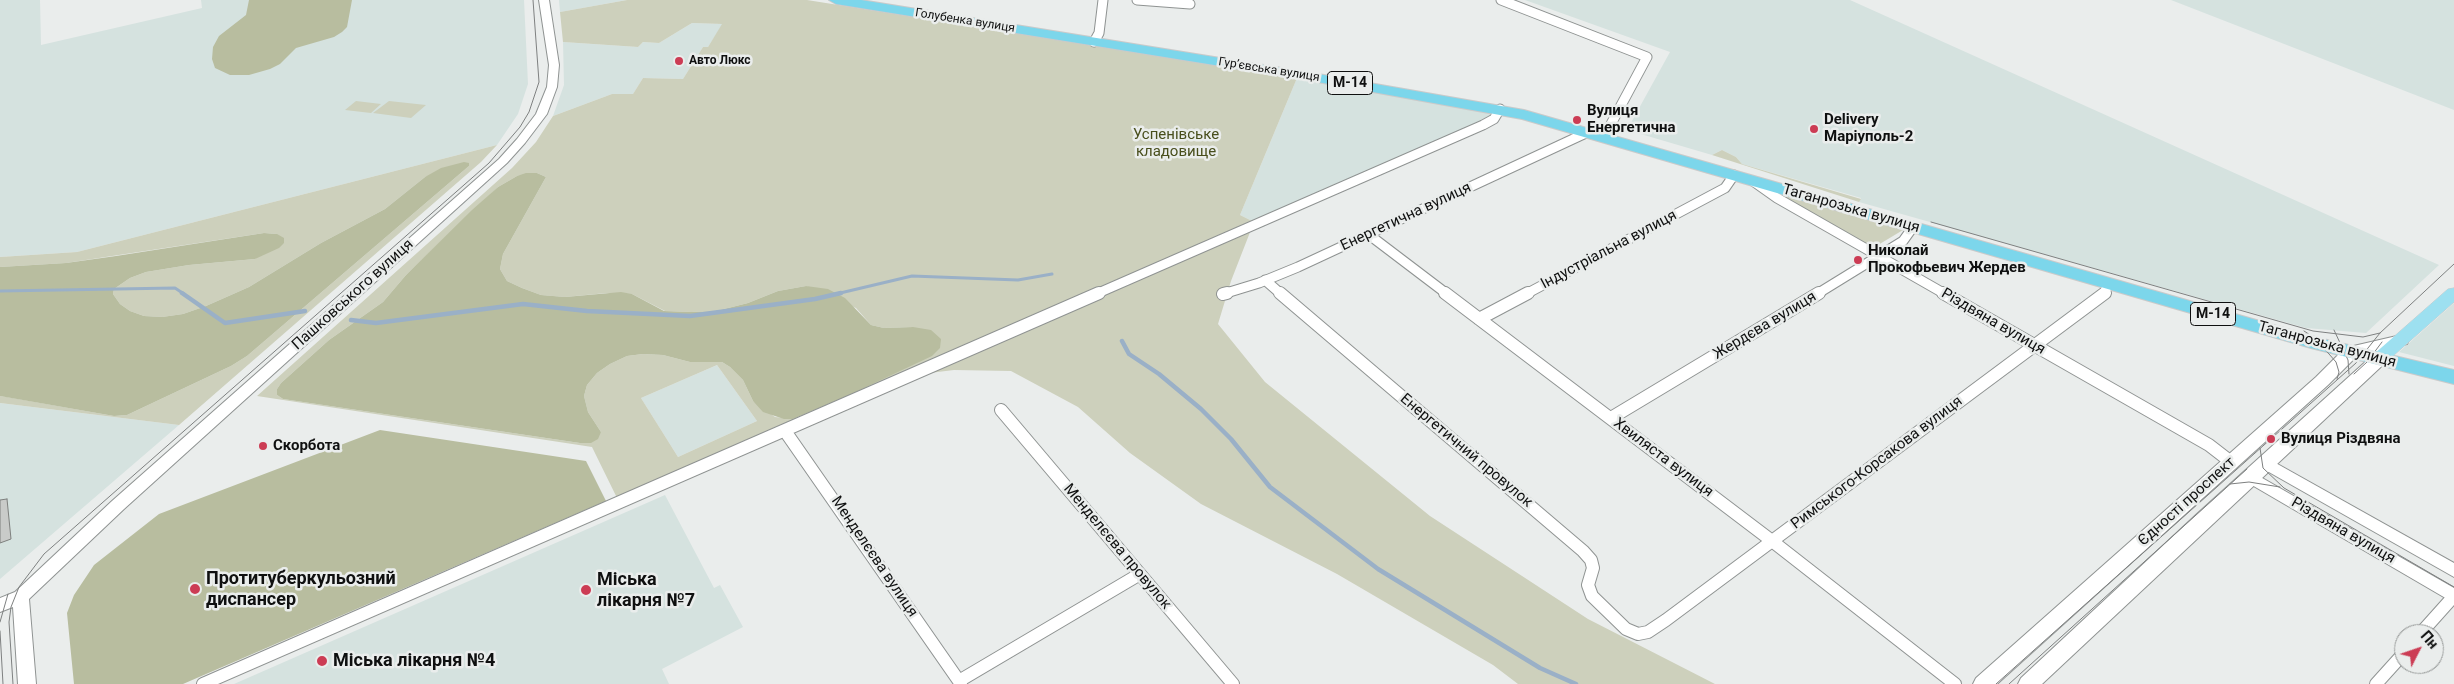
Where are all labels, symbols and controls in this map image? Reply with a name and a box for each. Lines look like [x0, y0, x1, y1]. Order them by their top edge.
street label: Голубенка вулиця [914, 6, 1016, 36]
place label: Авто Люкс [689, 54, 751, 68]
marker: Авто Люкс [673, 55, 685, 67]
street label: Гур’євська вулиця [1217, 55, 1321, 85]
road number: М-14 [1328, 72, 1372, 95]
place label: Вулиця Енергетична [1587, 102, 1676, 137]
place label: Delivery Марiуполь-2 [1824, 111, 1913, 146]
marker: Вулиця Енергетична [1571, 114, 1583, 126]
marker: Delivery Марiуполь-2 [1808, 123, 1820, 135]
park label: Успенівське кладовище [1133, 126, 1219, 161]
street label: Енергетична вулиця [1338, 179, 1474, 255]
street label: Таганрозька вулиця [1780, 181, 1922, 237]
street label: Індустріальна вулиця [1538, 207, 1680, 293]
street label: Пашковського вулиця [289, 236, 417, 354]
place label: Николай Прокофьевич Жердев [1868, 242, 2026, 277]
marker: Николай Прокофьевич Жердев [1852, 254, 1864, 266]
street label: Різдвяна вулиця [1938, 285, 2048, 359]
street label: Жердєва вулиця [1710, 288, 1820, 364]
road number: М-14 [2190, 302, 2236, 326]
street label: Таганрозька вулиця [2256, 318, 2398, 372]
street label: Енергетичний провулок [1396, 390, 1536, 512]
street label: Римського-Корсакова вулиця [1788, 393, 1966, 533]
street label: Хвиляста вулиця [1610, 415, 1716, 501]
place label: Вулиця Різдвяна [2281, 430, 2400, 448]
marker: Вулиця Різдвяна [2265, 433, 2277, 445]
place label: Скорбота [273, 437, 340, 455]
marker: Скорбота [257, 440, 269, 452]
street label: Єдності проспект [2135, 454, 2239, 550]
street label: Менделєєва провулок [1059, 481, 1175, 613]
street label: Менделєєва вулиця [827, 493, 921, 621]
street label: Різдвяна вулиця [2288, 494, 2398, 568]
place label: Протитуберкульозний диспансер [206, 568, 396, 610]
place label: Міська лікарня №7 [597, 569, 695, 612]
marker: Протитуберкульозний диспансер [188, 582, 202, 596]
marker: Міська лікарня №7 [579, 583, 593, 597]
north arrow [2394, 624, 2444, 674]
text: Пн [2418, 628, 2441, 652]
place label: Міська лікарня №4 [333, 650, 495, 672]
marker: Міська лікарня №4 [315, 654, 329, 668]

